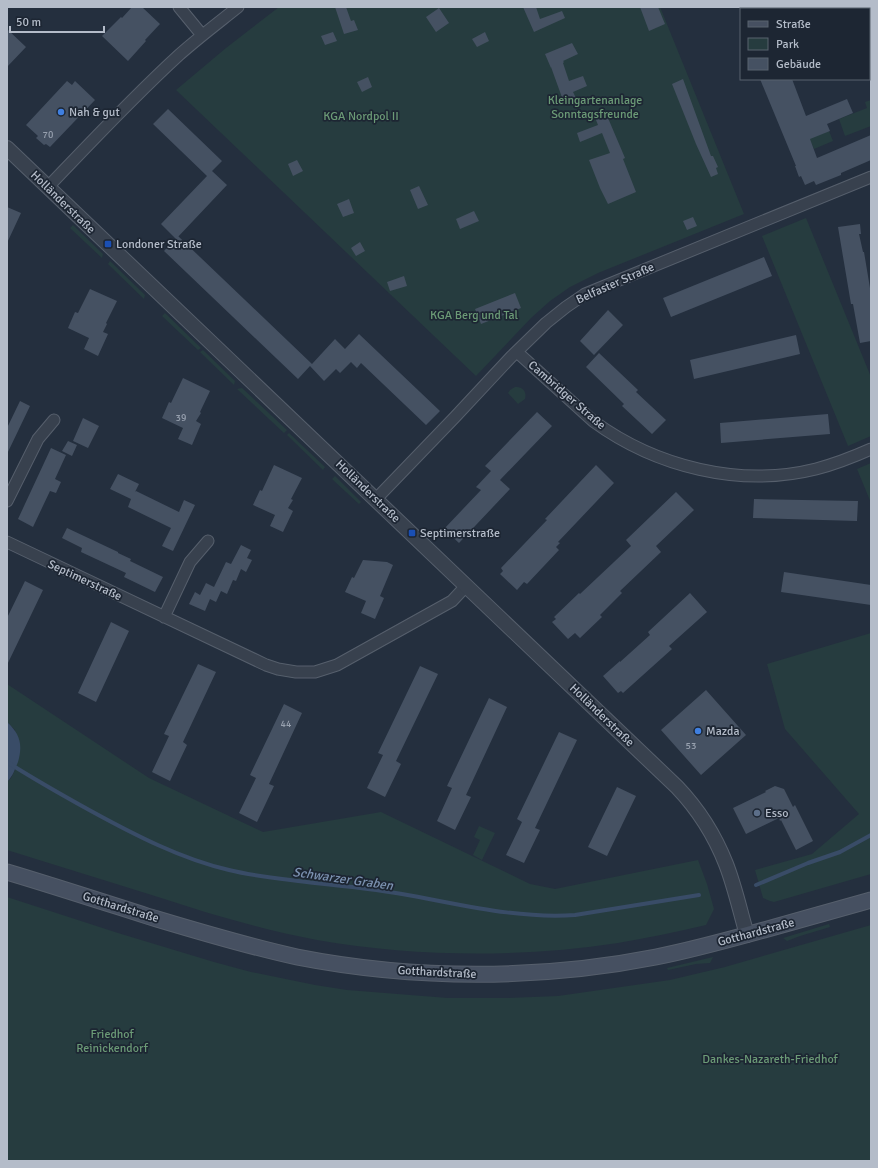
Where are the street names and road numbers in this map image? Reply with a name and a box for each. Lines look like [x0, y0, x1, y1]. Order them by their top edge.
street label: Holländerstraße [27, 168, 98, 237]
street label: Belfaster Straße [574, 260, 657, 307]
street label: Cambridger Straße [525, 358, 608, 433]
street label: Holländerstraße [332, 457, 403, 526]
street label: Septimerstraße [45, 557, 124, 604]
street label: Holländerstraße [566, 681, 637, 750]
street label: Gotthardstraße [81, 889, 161, 926]
street label: Gotthardstraße [716, 915, 796, 950]
street label: Gotthardstraße [397, 963, 477, 982]

